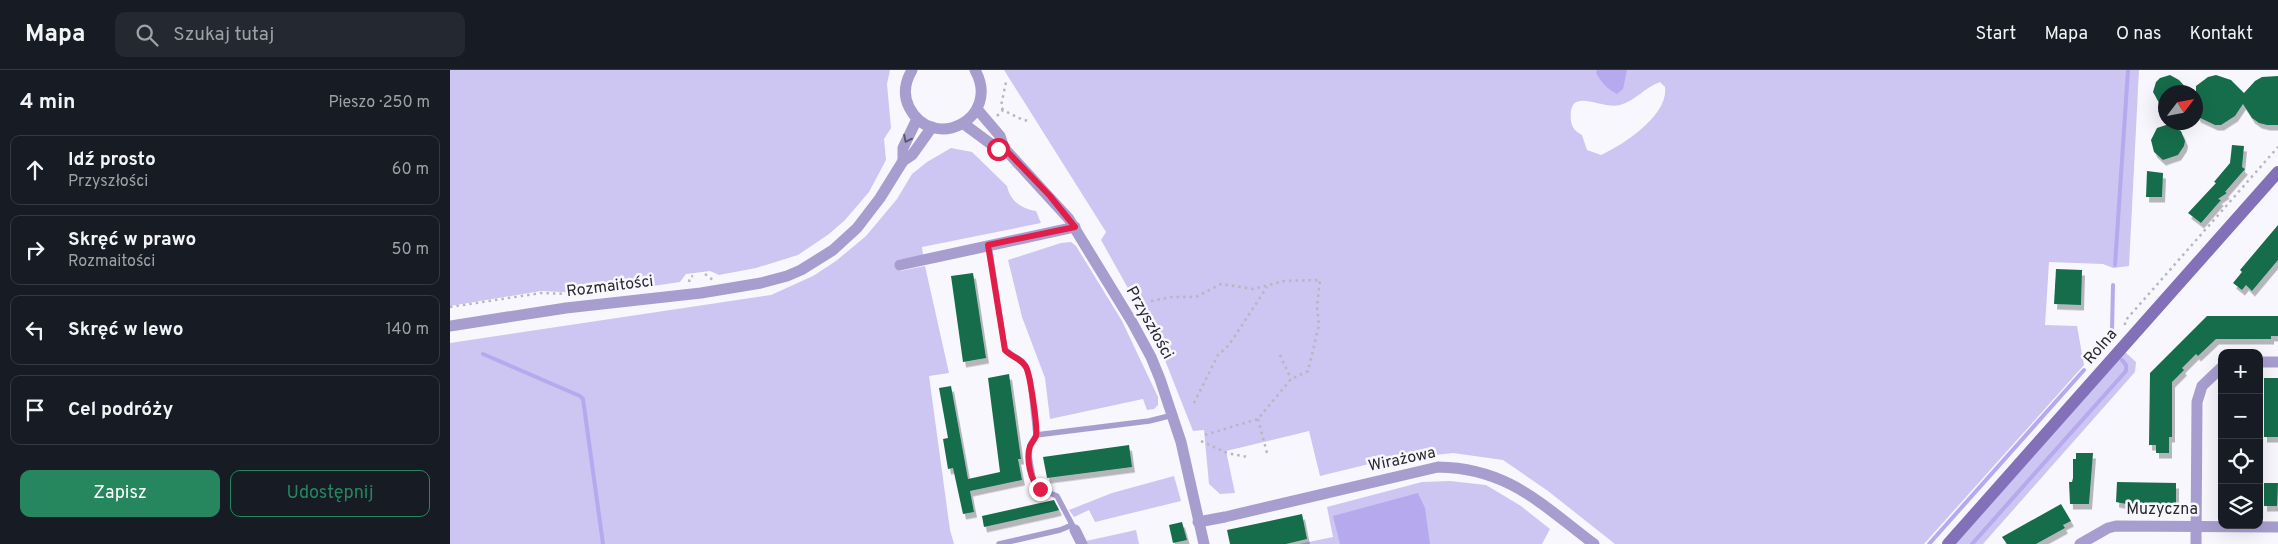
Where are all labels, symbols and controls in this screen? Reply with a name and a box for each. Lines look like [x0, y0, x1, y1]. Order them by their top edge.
search box [115, 12, 465, 57]
text: Mapa [25, 20, 85, 50]
icon: search [133, 21, 161, 49]
text: Szukaj tutaj [173, 23, 274, 47]
text: Start [1975, 23, 2016, 46]
text: Mapa [2044, 23, 2088, 46]
text: O nas [2116, 23, 2161, 46]
text: Kontakt [2189, 23, 2253, 46]
north arrow [2158, 85, 2203, 130]
text: 4 min [20, 89, 76, 116]
text: Pieszo · 250 m [328, 93, 430, 113]
one-way arrow [903, 134, 913, 143]
route start [987, 138, 1010, 161]
text: Idź prosto [68, 148, 156, 172]
icon: ahead [21, 156, 49, 184]
text: 60 m [392, 160, 429, 180]
text: Przyszłości [68, 172, 148, 192]
text: Skręć w prawo [68, 228, 196, 252]
icon: right [21, 236, 49, 264]
text: 50 m [392, 240, 429, 260]
text: Rozmaitości [68, 252, 155, 272]
street label: Rozmaitości [565, 272, 655, 302]
street label: Przyszłości [1121, 283, 1177, 363]
icon: left [21, 316, 49, 344]
text: Skręć w lewo [68, 318, 183, 342]
text: 140 m [386, 320, 429, 340]
street label: Rolna [2080, 325, 2122, 369]
map controls [2218, 349, 2263, 529]
button: + [2218, 349, 2263, 394]
button: − [2218, 394, 2263, 439]
icon: arrive [21, 396, 49, 424]
text: Cel podróży [68, 398, 173, 422]
button: locate [2218, 439, 2263, 484]
street label: Wirażowa [1367, 443, 1437, 477]
button: Zapisz [20, 470, 220, 517]
button: Udostępnij [230, 470, 430, 517]
route end [1029, 478, 1052, 501]
button: layers [2218, 484, 2263, 529]
street label: Muzyczna [2126, 500, 2198, 520]

